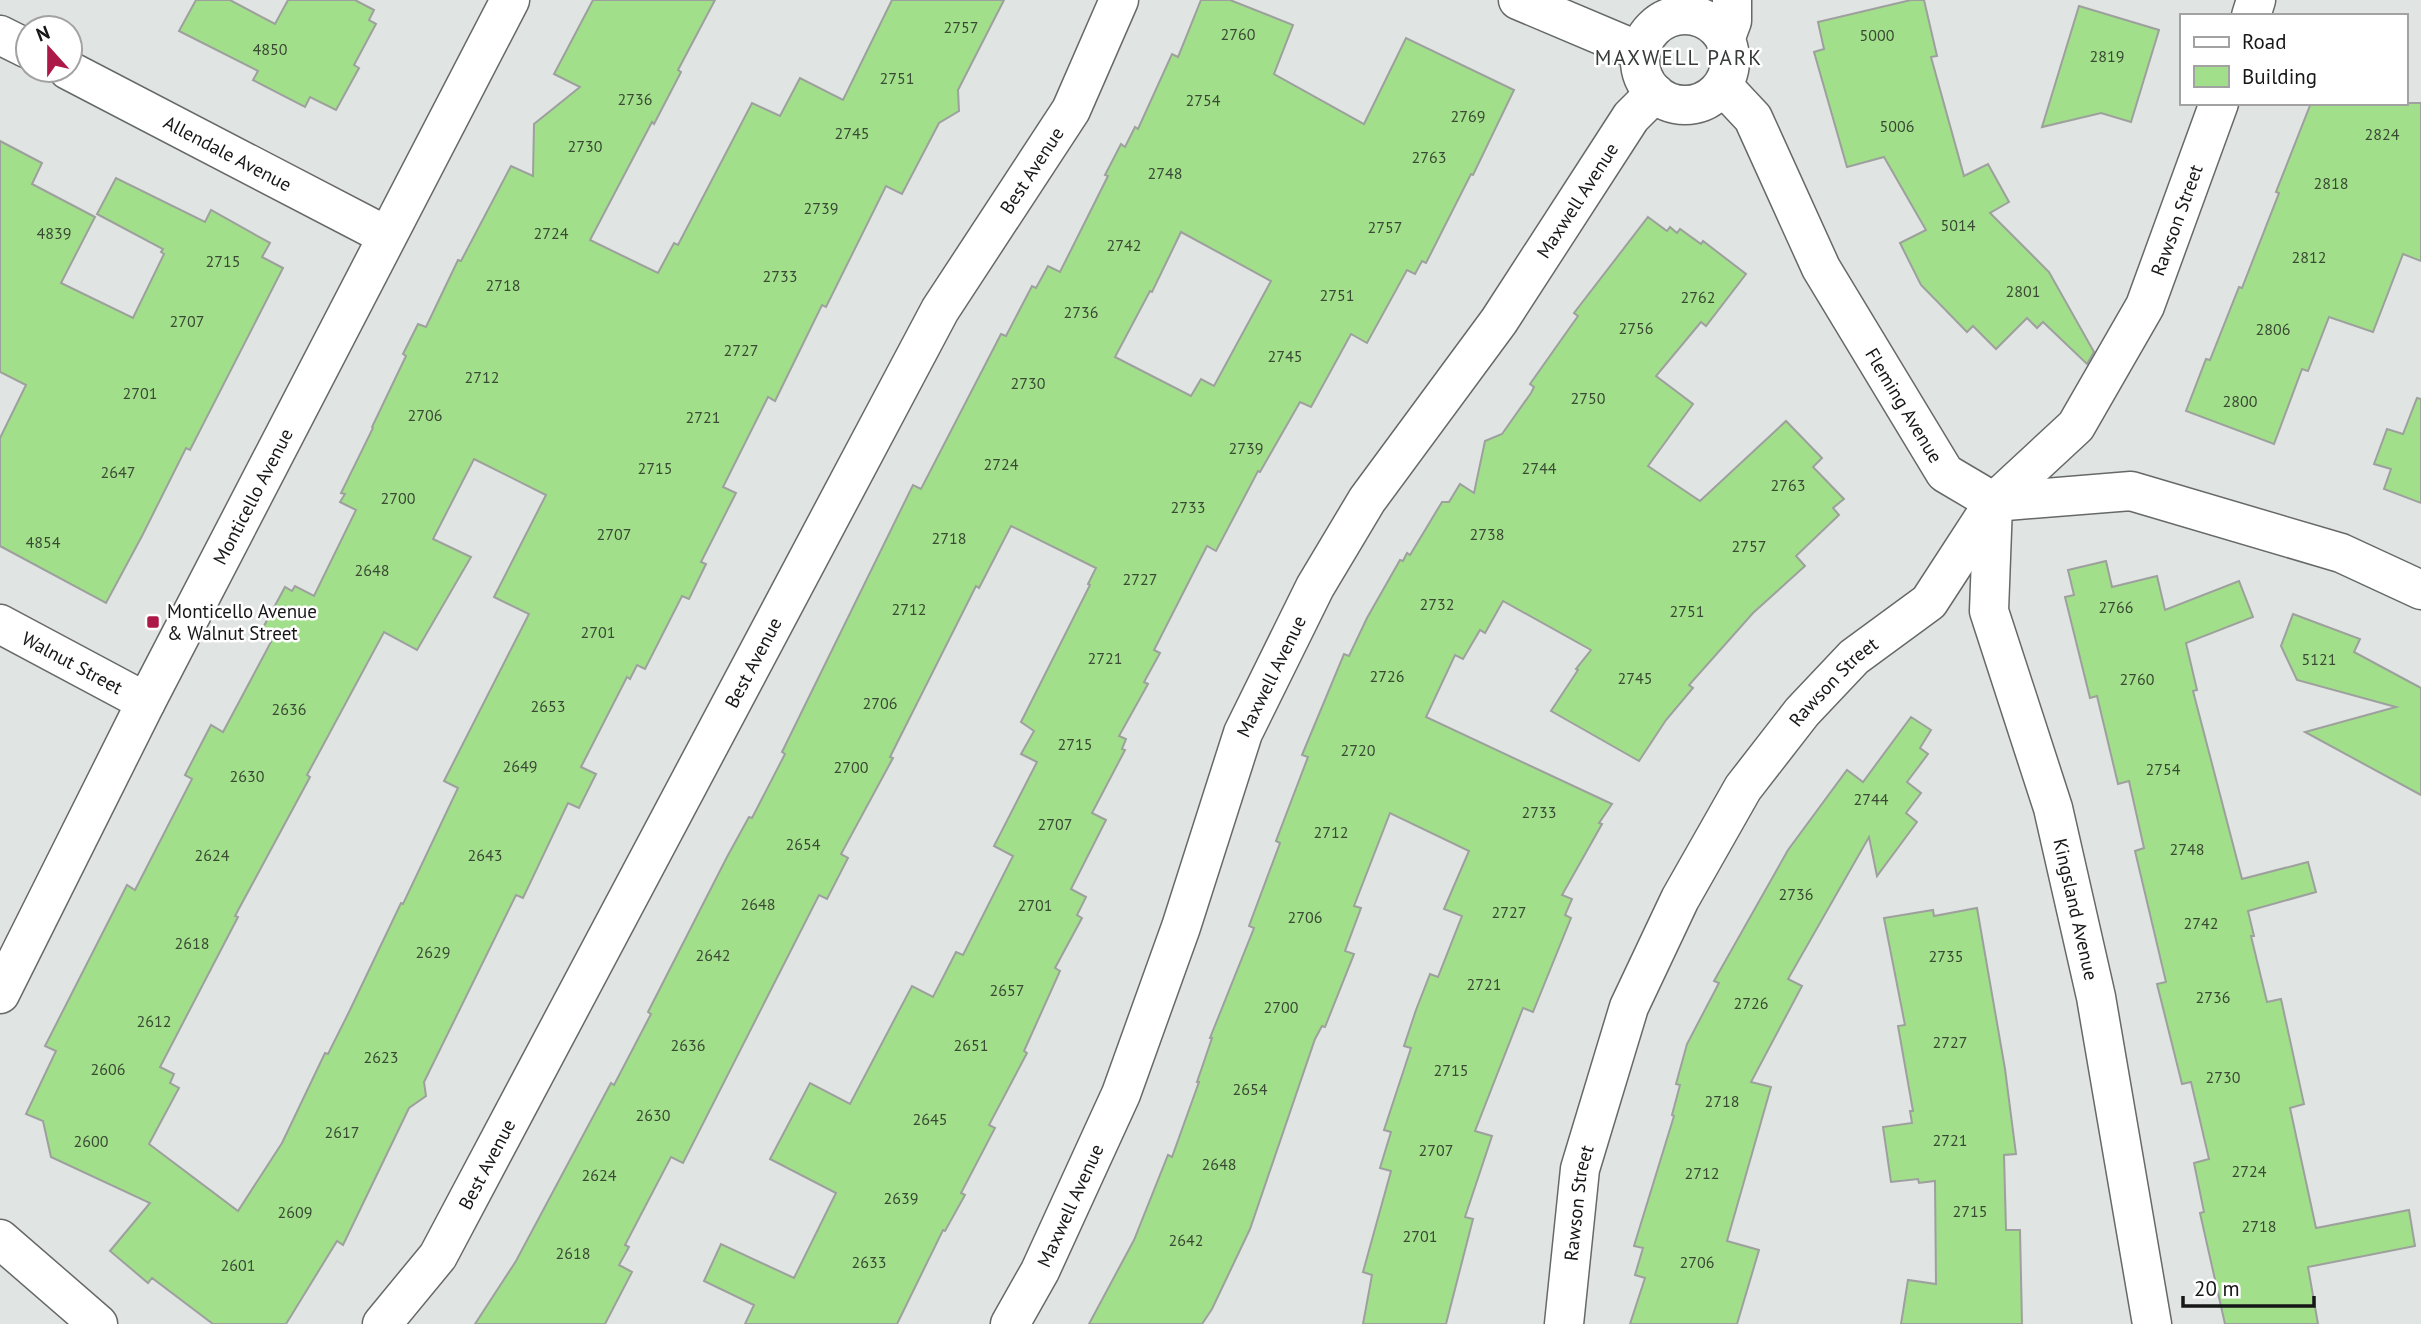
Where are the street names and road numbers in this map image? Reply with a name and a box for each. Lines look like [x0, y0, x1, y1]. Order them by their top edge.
street label: Allendale Avenue [160, 110, 296, 196]
street label: Best Avenue [994, 122, 1069, 218]
street label: Maxwell Avenue [1531, 138, 1623, 262]
street label: Rawson Street [2145, 161, 2208, 279]
street label: Fleming Avenue [1860, 343, 1948, 467]
street label: Monticello Avenue [207, 424, 298, 569]
street label: Maxwell Avenue [1231, 611, 1311, 741]
street label: Best Avenue [719, 613, 787, 712]
street label: Walnut Street [18, 626, 127, 700]
street label: Rawson Street [1783, 631, 1883, 731]
street label: Kingsland Avenue [2048, 836, 2104, 982]
street label: Best Avenue [453, 1115, 521, 1214]
street label: Maxwell Avenue [1031, 1140, 1109, 1271]
street label: Rawson Street [1559, 1141, 1599, 1262]

